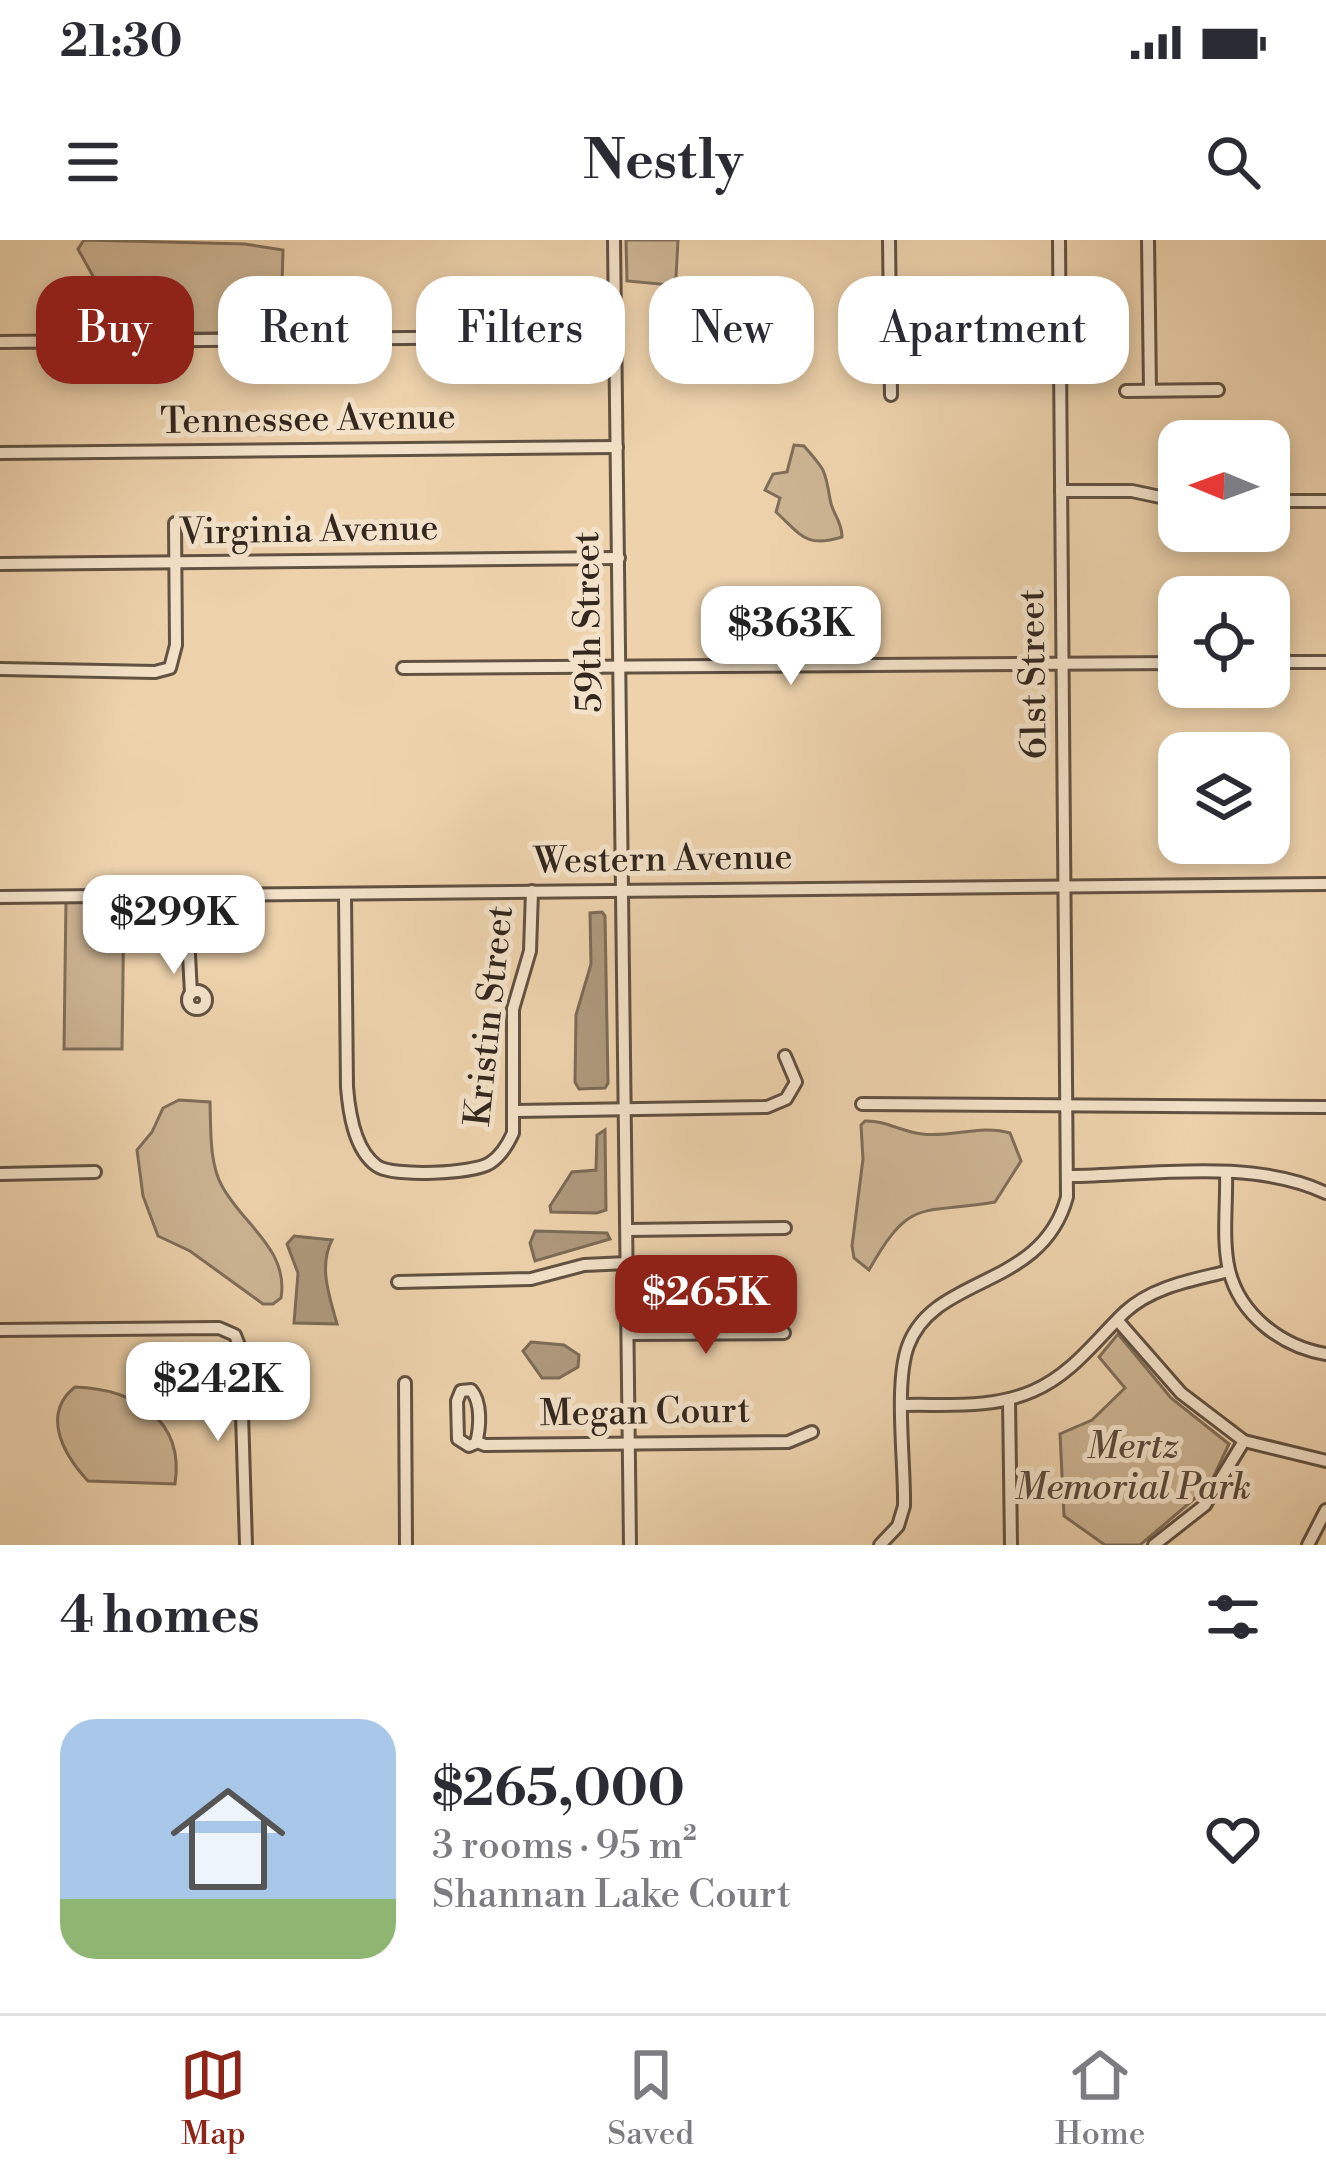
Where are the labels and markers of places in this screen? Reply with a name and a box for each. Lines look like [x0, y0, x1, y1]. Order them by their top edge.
pin: $363K [707, 586, 875, 688]
pin: $299K [90, 875, 258, 977]
pin: $265K [622, 1255, 790, 1357]
pin: $242K [134, 1342, 302, 1444]

